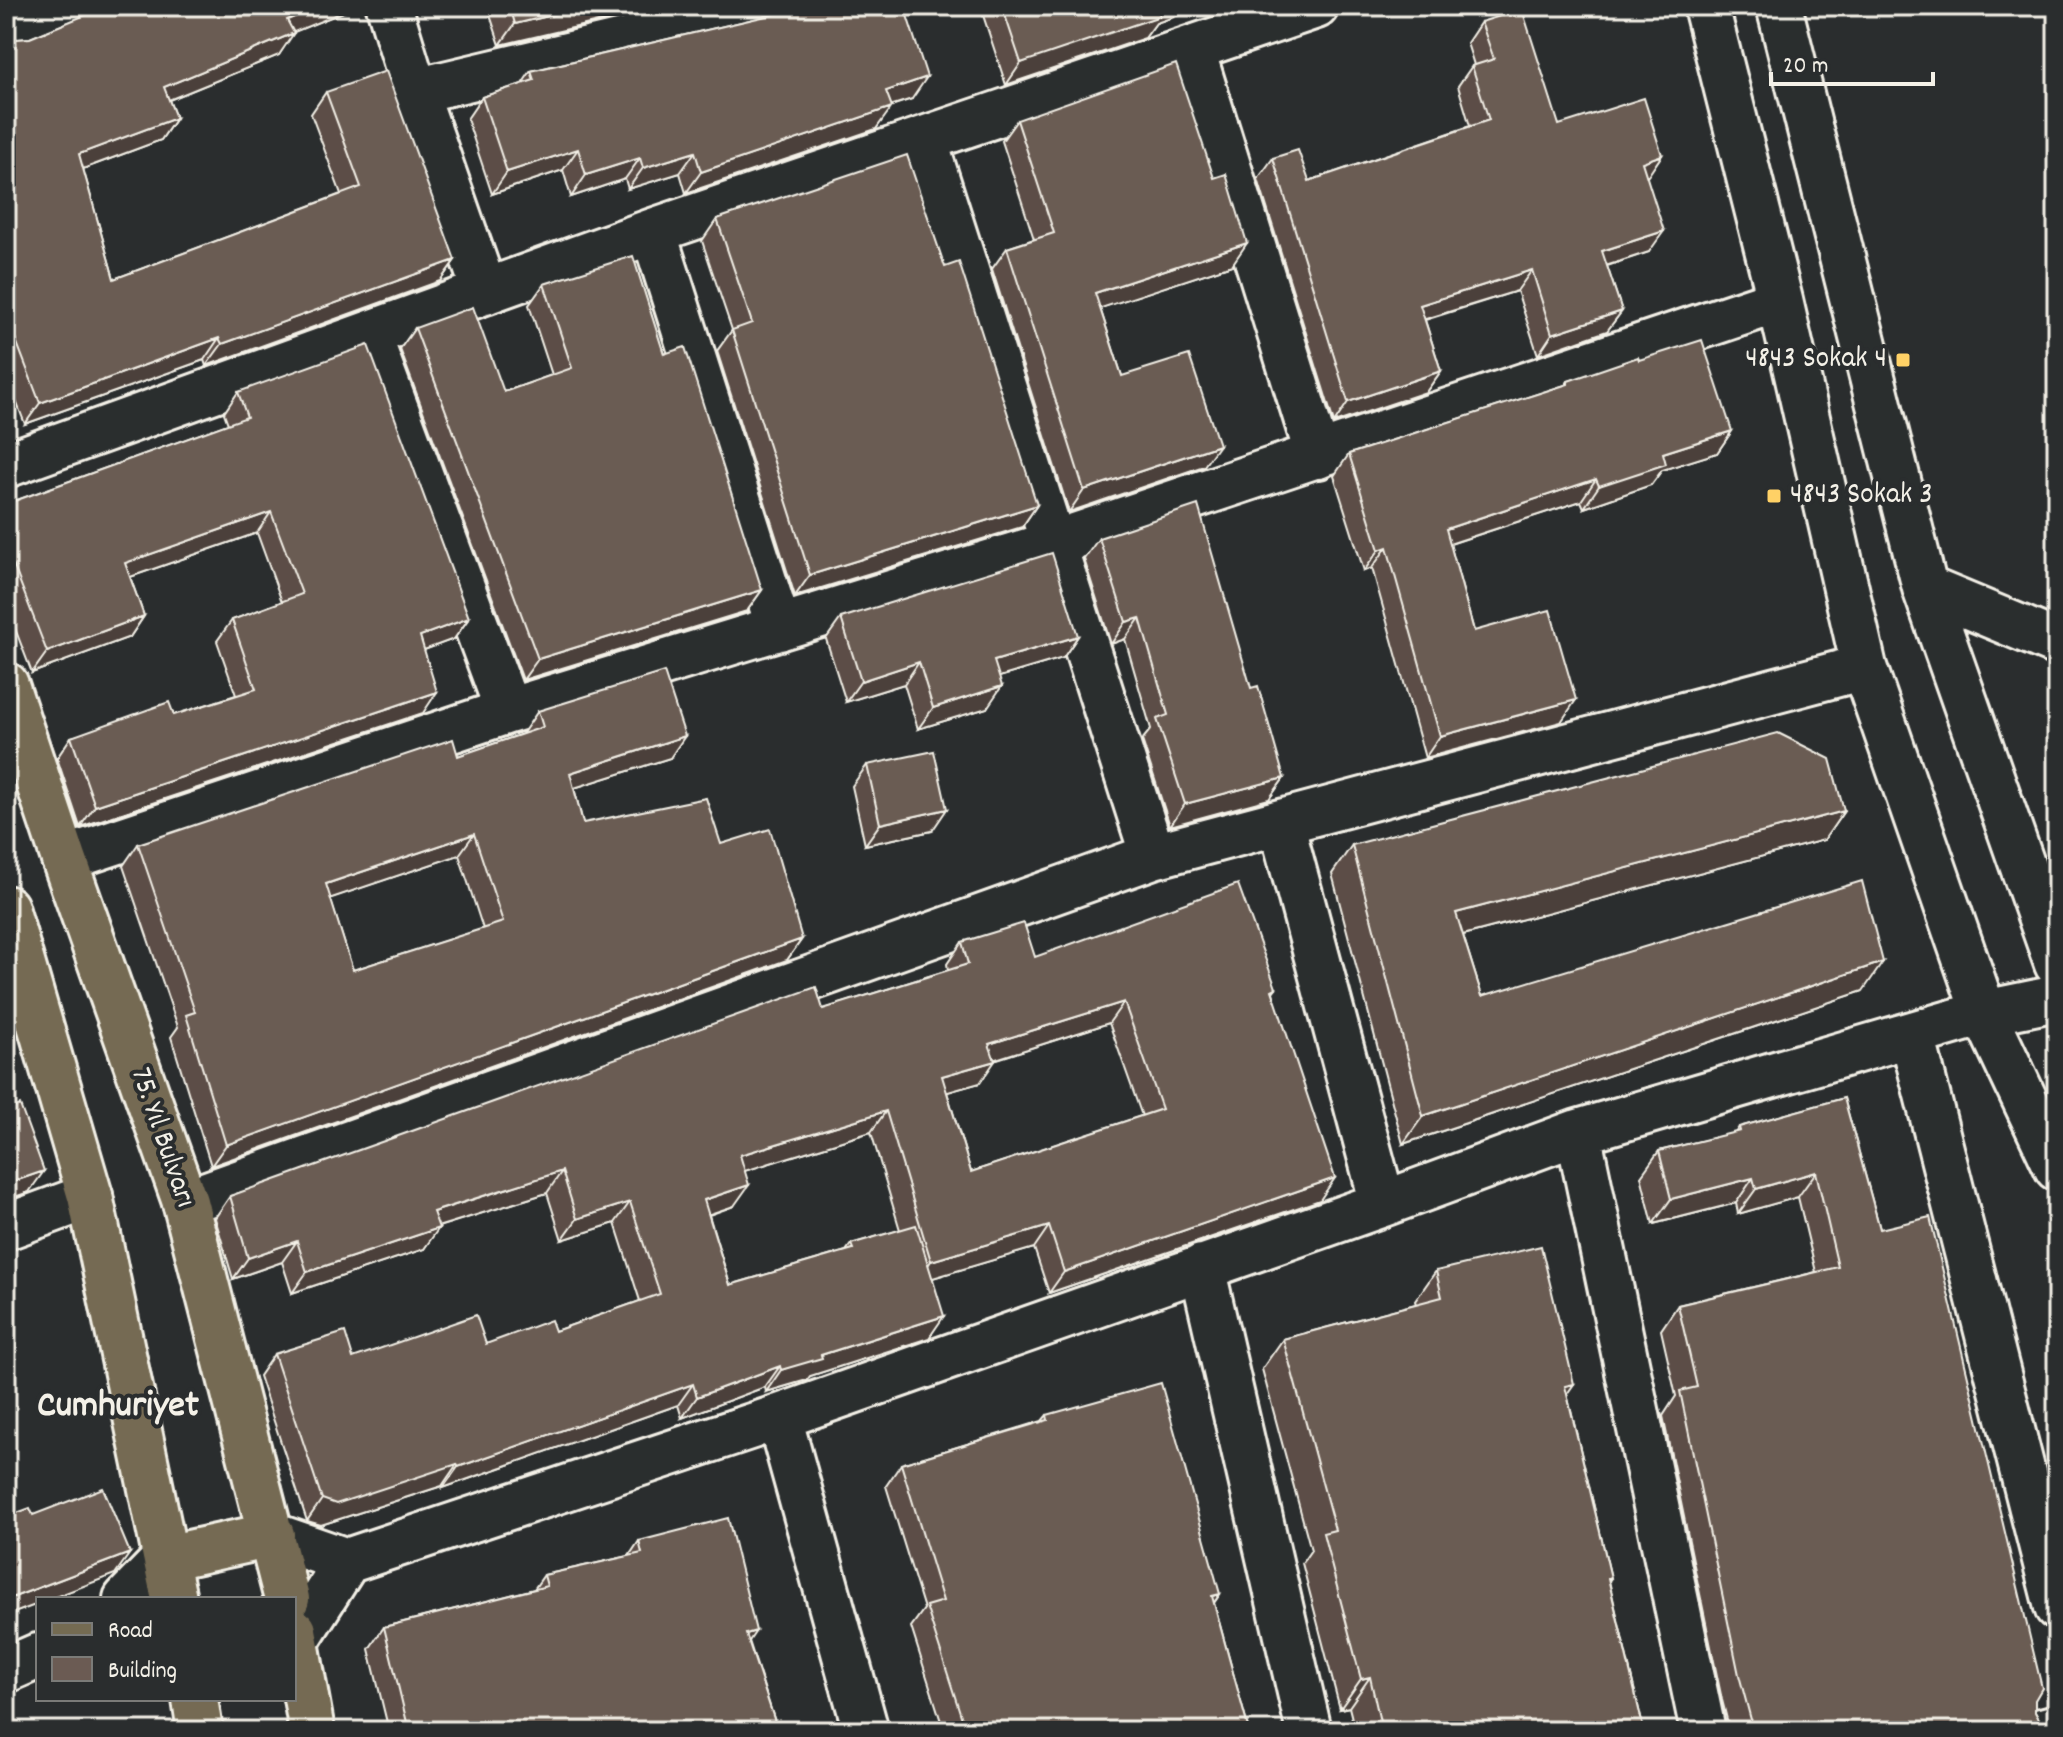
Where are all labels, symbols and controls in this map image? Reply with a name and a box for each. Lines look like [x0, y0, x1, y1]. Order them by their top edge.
scale bar [1771, 36, 1933, 86]
text: 20 m [1783, 50, 1829, 84]
place label: 4843 Sokak 4 [1745, 339, 1887, 382]
marker: 4843 Sokak 4 [1894, 351, 1912, 369]
place label: 4843 Sokak 3 [1790, 475, 1933, 518]
marker: 4843 Sokak 3 [1765, 487, 1783, 505]
street label: 75. Yıl Bulvarı [117, 1062, 205, 1214]
district label: Cumhuriyet [37, 1380, 199, 1435]
legend [36, 1597, 296, 1701]
text: Road [108, 1615, 153, 1649]
text: Building [108, 1655, 177, 1689]

